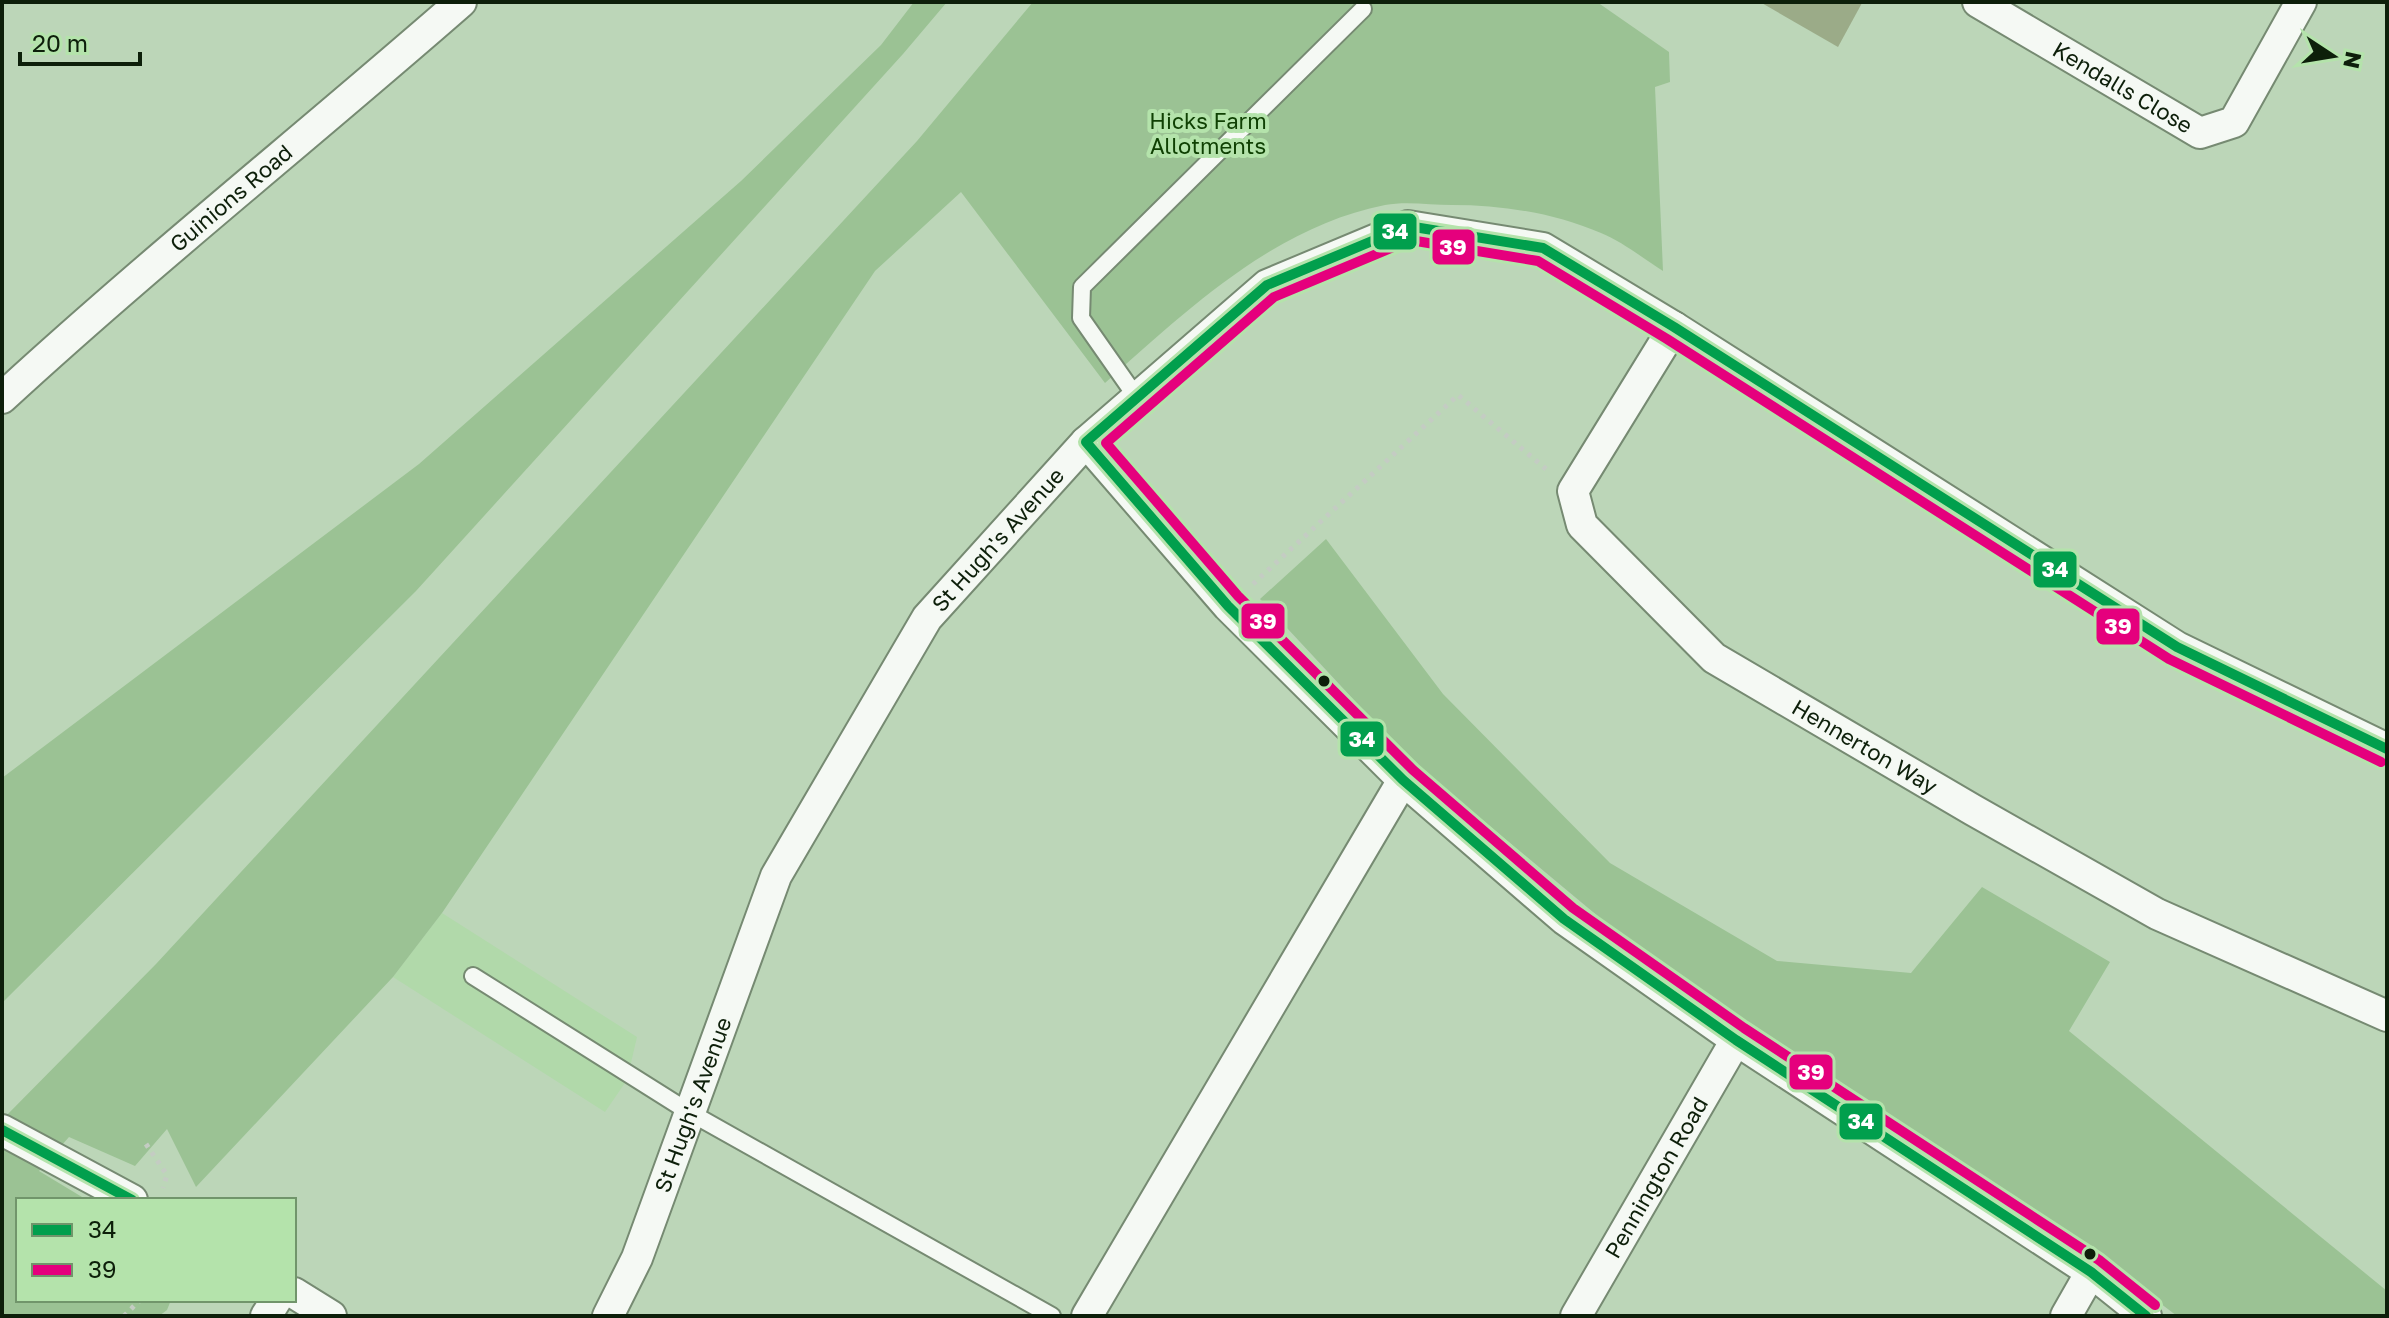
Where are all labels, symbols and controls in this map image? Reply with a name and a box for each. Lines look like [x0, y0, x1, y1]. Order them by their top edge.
scale bar [20, 16, 140, 66]
north arrow [2293, 16, 2373, 96]
text: 20 m [32, 28, 88, 57]
street label: Kendalls Close [2048, 35, 2198, 139]
text: N [2338, 49, 2368, 71]
park label: Hicks Farm Allotments [1149, 107, 1267, 159]
street label: Guinions Road [164, 138, 297, 257]
line badge: 34 [1372, 212, 1418, 251]
text: 34 [1381, 217, 1409, 244]
line badge: 39 [1431, 228, 1476, 266]
text: 39 [1439, 233, 1467, 260]
street label: St Hugh's Avenue [926, 462, 1069, 617]
line badge: 34 [2032, 550, 2078, 589]
text: 34 [2041, 555, 2069, 582]
line badge: 39 [1240, 602, 1286, 640]
text: 39 [1249, 607, 1277, 634]
line badge: 39 [2095, 607, 2141, 646]
text: 39 [2104, 612, 2132, 639]
unlabelled marker [1316, 673, 1332, 689]
street label: Hennerton Way [1787, 693, 1943, 799]
line badge: 34 [1339, 720, 1385, 758]
text: 34 [1348, 725, 1376, 752]
street label: St Hugh's Avenue [648, 1013, 737, 1196]
line badge: 39 [1788, 1053, 1834, 1091]
text: 39 [1797, 1058, 1825, 1085]
street label: Pennington Road [1598, 1092, 1713, 1263]
line badge: 34 [1838, 1102, 1884, 1141]
text: 34 [1847, 1107, 1875, 1134]
legend [16, 1198, 296, 1302]
text: 34 [88, 1214, 117, 1243]
unlabelled marker [2082, 1246, 2098, 1262]
text: 39 [88, 1254, 117, 1283]

